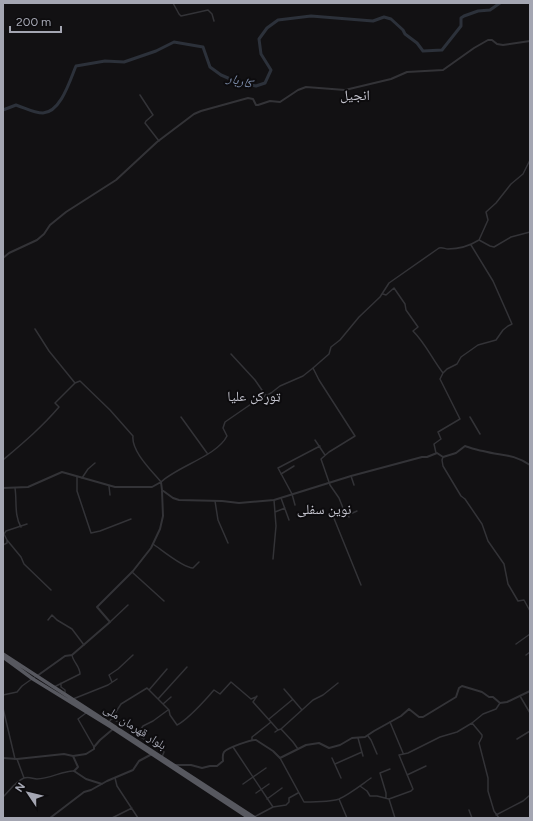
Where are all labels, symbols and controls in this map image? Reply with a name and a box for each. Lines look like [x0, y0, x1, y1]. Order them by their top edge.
scale bar [10, 8, 61, 34]
text: 200 m [16, 15, 51, 29]
water label: کاربار [224, 70, 257, 92]
district label: انجيل [340, 87, 370, 104]
district label: ټوړکن علیا [227, 388, 281, 405]
district label: نوین سفلى [297, 501, 351, 518]
street label: بلوار قهرمان ملی [101, 702, 169, 753]
north arrow [8, 773, 48, 813]
text: N [12, 780, 28, 795]

